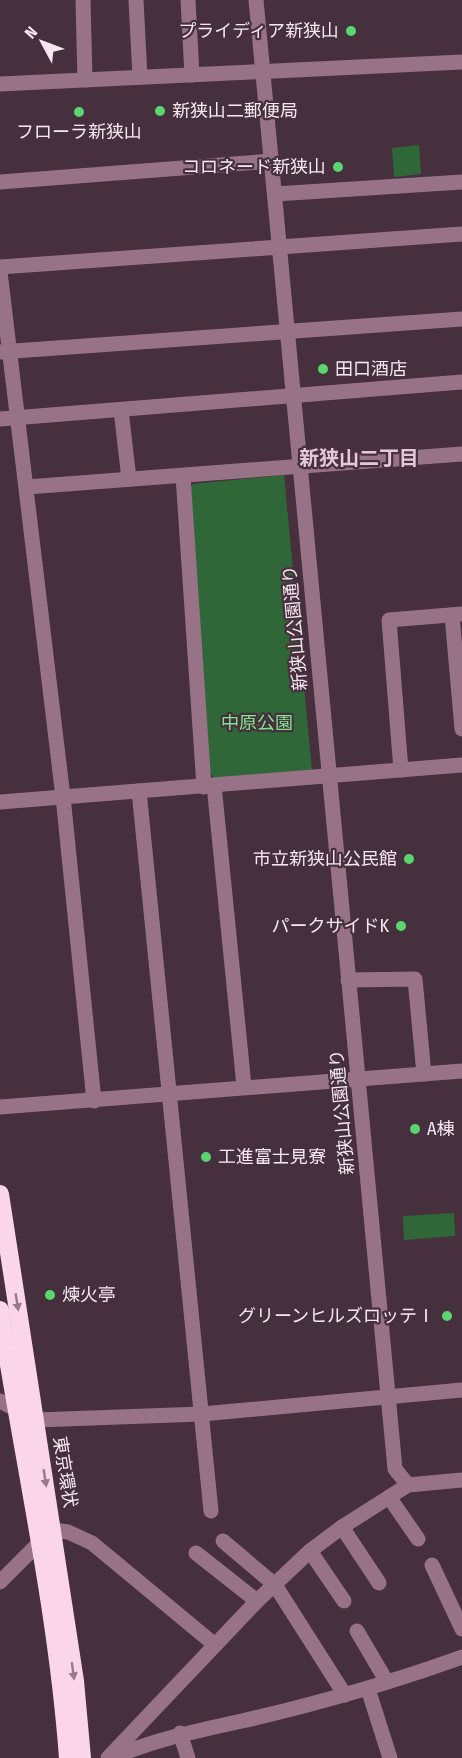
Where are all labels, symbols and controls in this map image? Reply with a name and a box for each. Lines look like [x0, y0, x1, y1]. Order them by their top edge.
north arrow [12, 12, 72, 72]
place label: プライディア新狭山 [178, 20, 339, 42]
text: N [21, 23, 41, 42]
marker: プライディア新狭山 [344, 24, 358, 38]
place label: 新狭山二郵便局 [172, 100, 298, 122]
marker: 新狭山二郵便局 [153, 104, 167, 118]
marker: フローラ新狭山 [72, 105, 86, 119]
place label: フローラ新狭山 [16, 121, 142, 143]
place label: コロネード新狭山 [182, 156, 326, 178]
marker: コロネード新狭山 [331, 160, 345, 174]
place label: 田口酒店 [335, 358, 407, 380]
marker: 田口酒店 [316, 362, 330, 376]
district label: 新狭山二丁目 [299, 446, 419, 470]
street label: 新狭山公園通り [279, 564, 311, 692]
park label: 中原公園 [221, 712, 293, 734]
place label: 市立新狭山公民館 [253, 848, 397, 870]
marker: 市立新狭山公民館 [402, 852, 416, 866]
place label: パークサイドK [271, 915, 389, 937]
marker: パークサイドK [394, 919, 408, 933]
street label: 新狭山公園通り [326, 1048, 358, 1176]
place label: A棟 [427, 1118, 454, 1140]
marker: A棟 [408, 1122, 422, 1136]
place label: 工進富士見寮 [218, 1146, 326, 1168]
marker: 工進富士見寮 [199, 1150, 213, 1164]
place label: 煉火亭 [62, 1284, 116, 1306]
marker: 煉火亭 [43, 1288, 57, 1302]
one-way arrow [13, 1293, 22, 1312]
place label: グリーンヒルズロッテⅠ [238, 1305, 435, 1327]
marker: グリーンヒルズロッテⅠ [440, 1309, 454, 1323]
street label: 東京環状 [49, 1435, 81, 1509]
one-way arrow [40, 1469, 49, 1488]
one-way arrow [69, 1662, 78, 1681]

